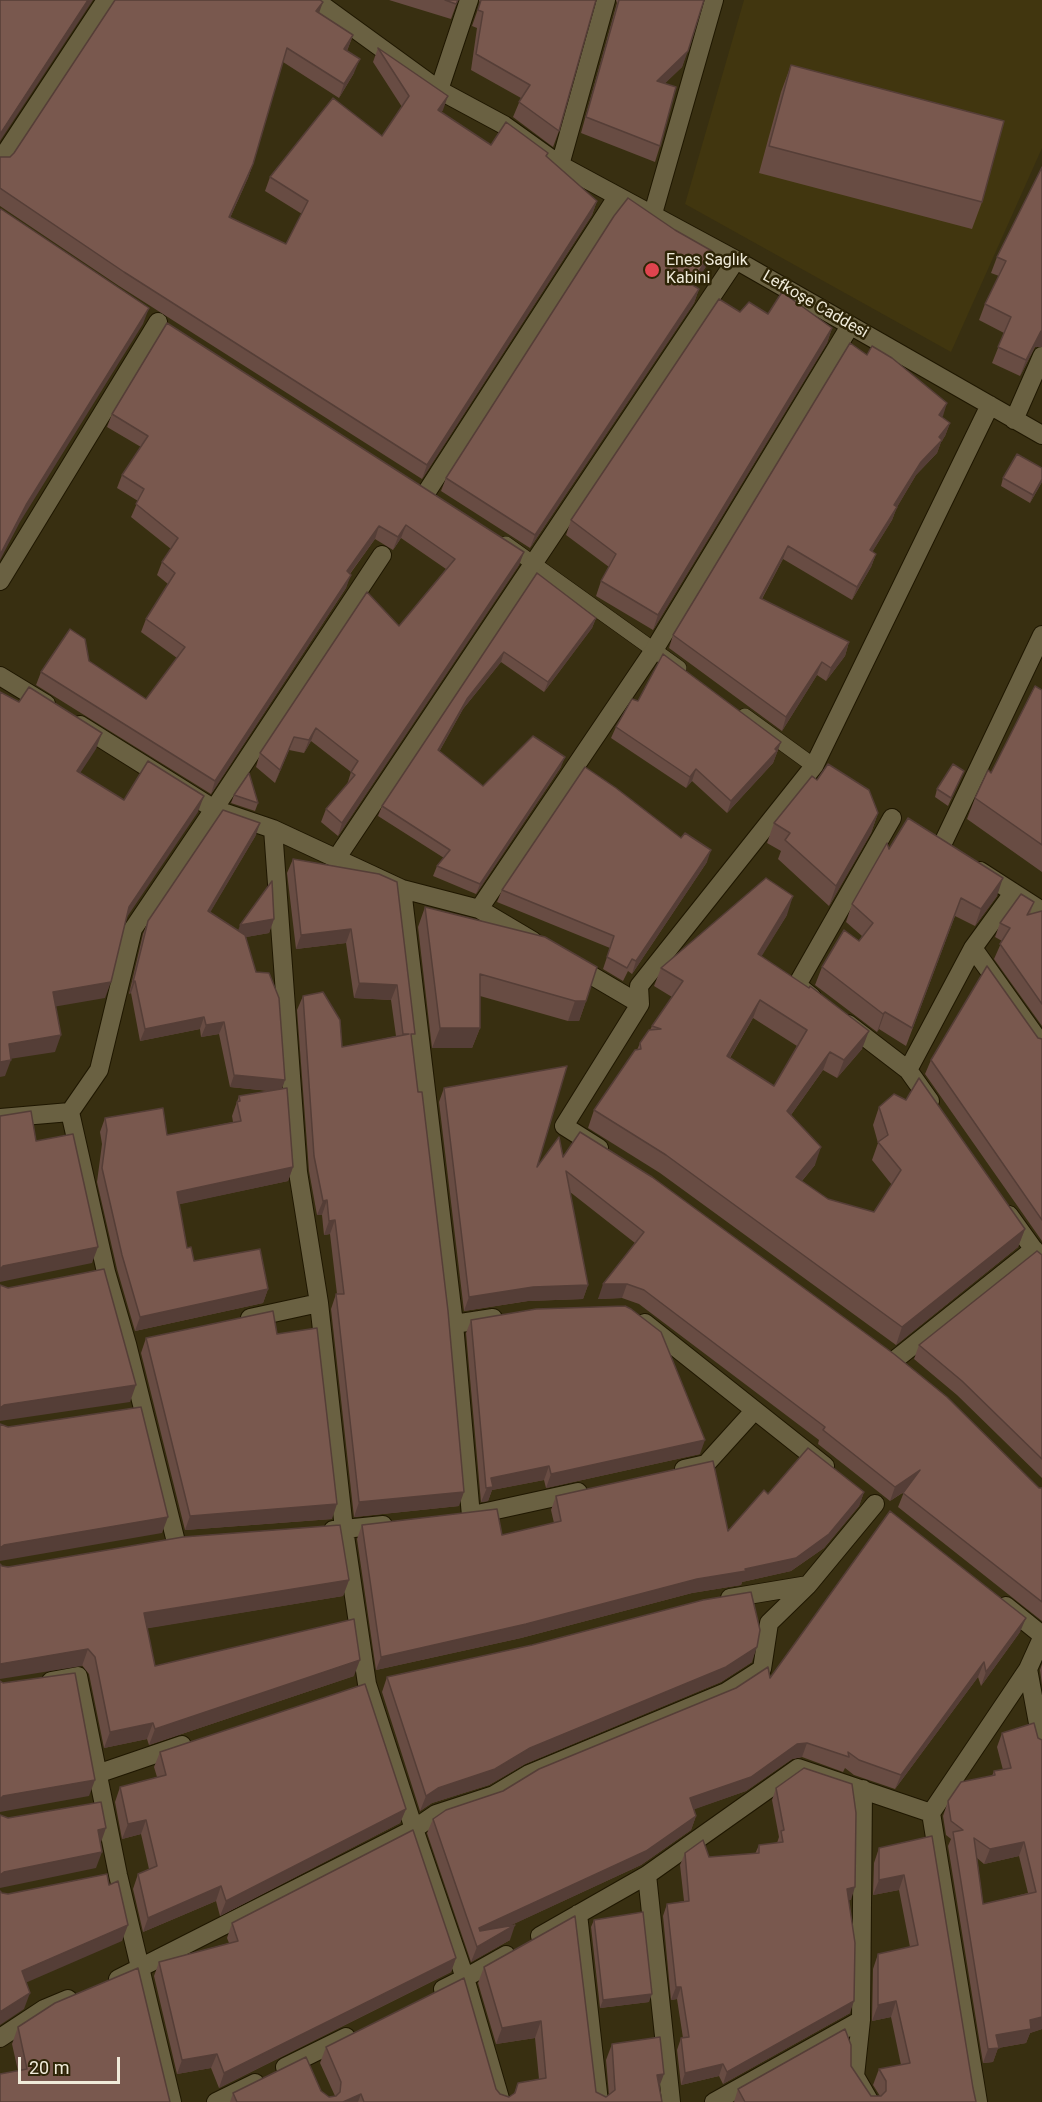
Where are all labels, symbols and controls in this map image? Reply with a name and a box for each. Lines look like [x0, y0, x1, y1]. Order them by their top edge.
place label: Enes Saglık Kabini [666, 251, 748, 289]
marker: Enes Saglık Kabini [643, 261, 661, 279]
street label: Lefkoşe Caddesi [759, 267, 871, 343]
scale bar [21, 2045, 123, 2083]
text: 20 m [29, 2057, 69, 2078]

